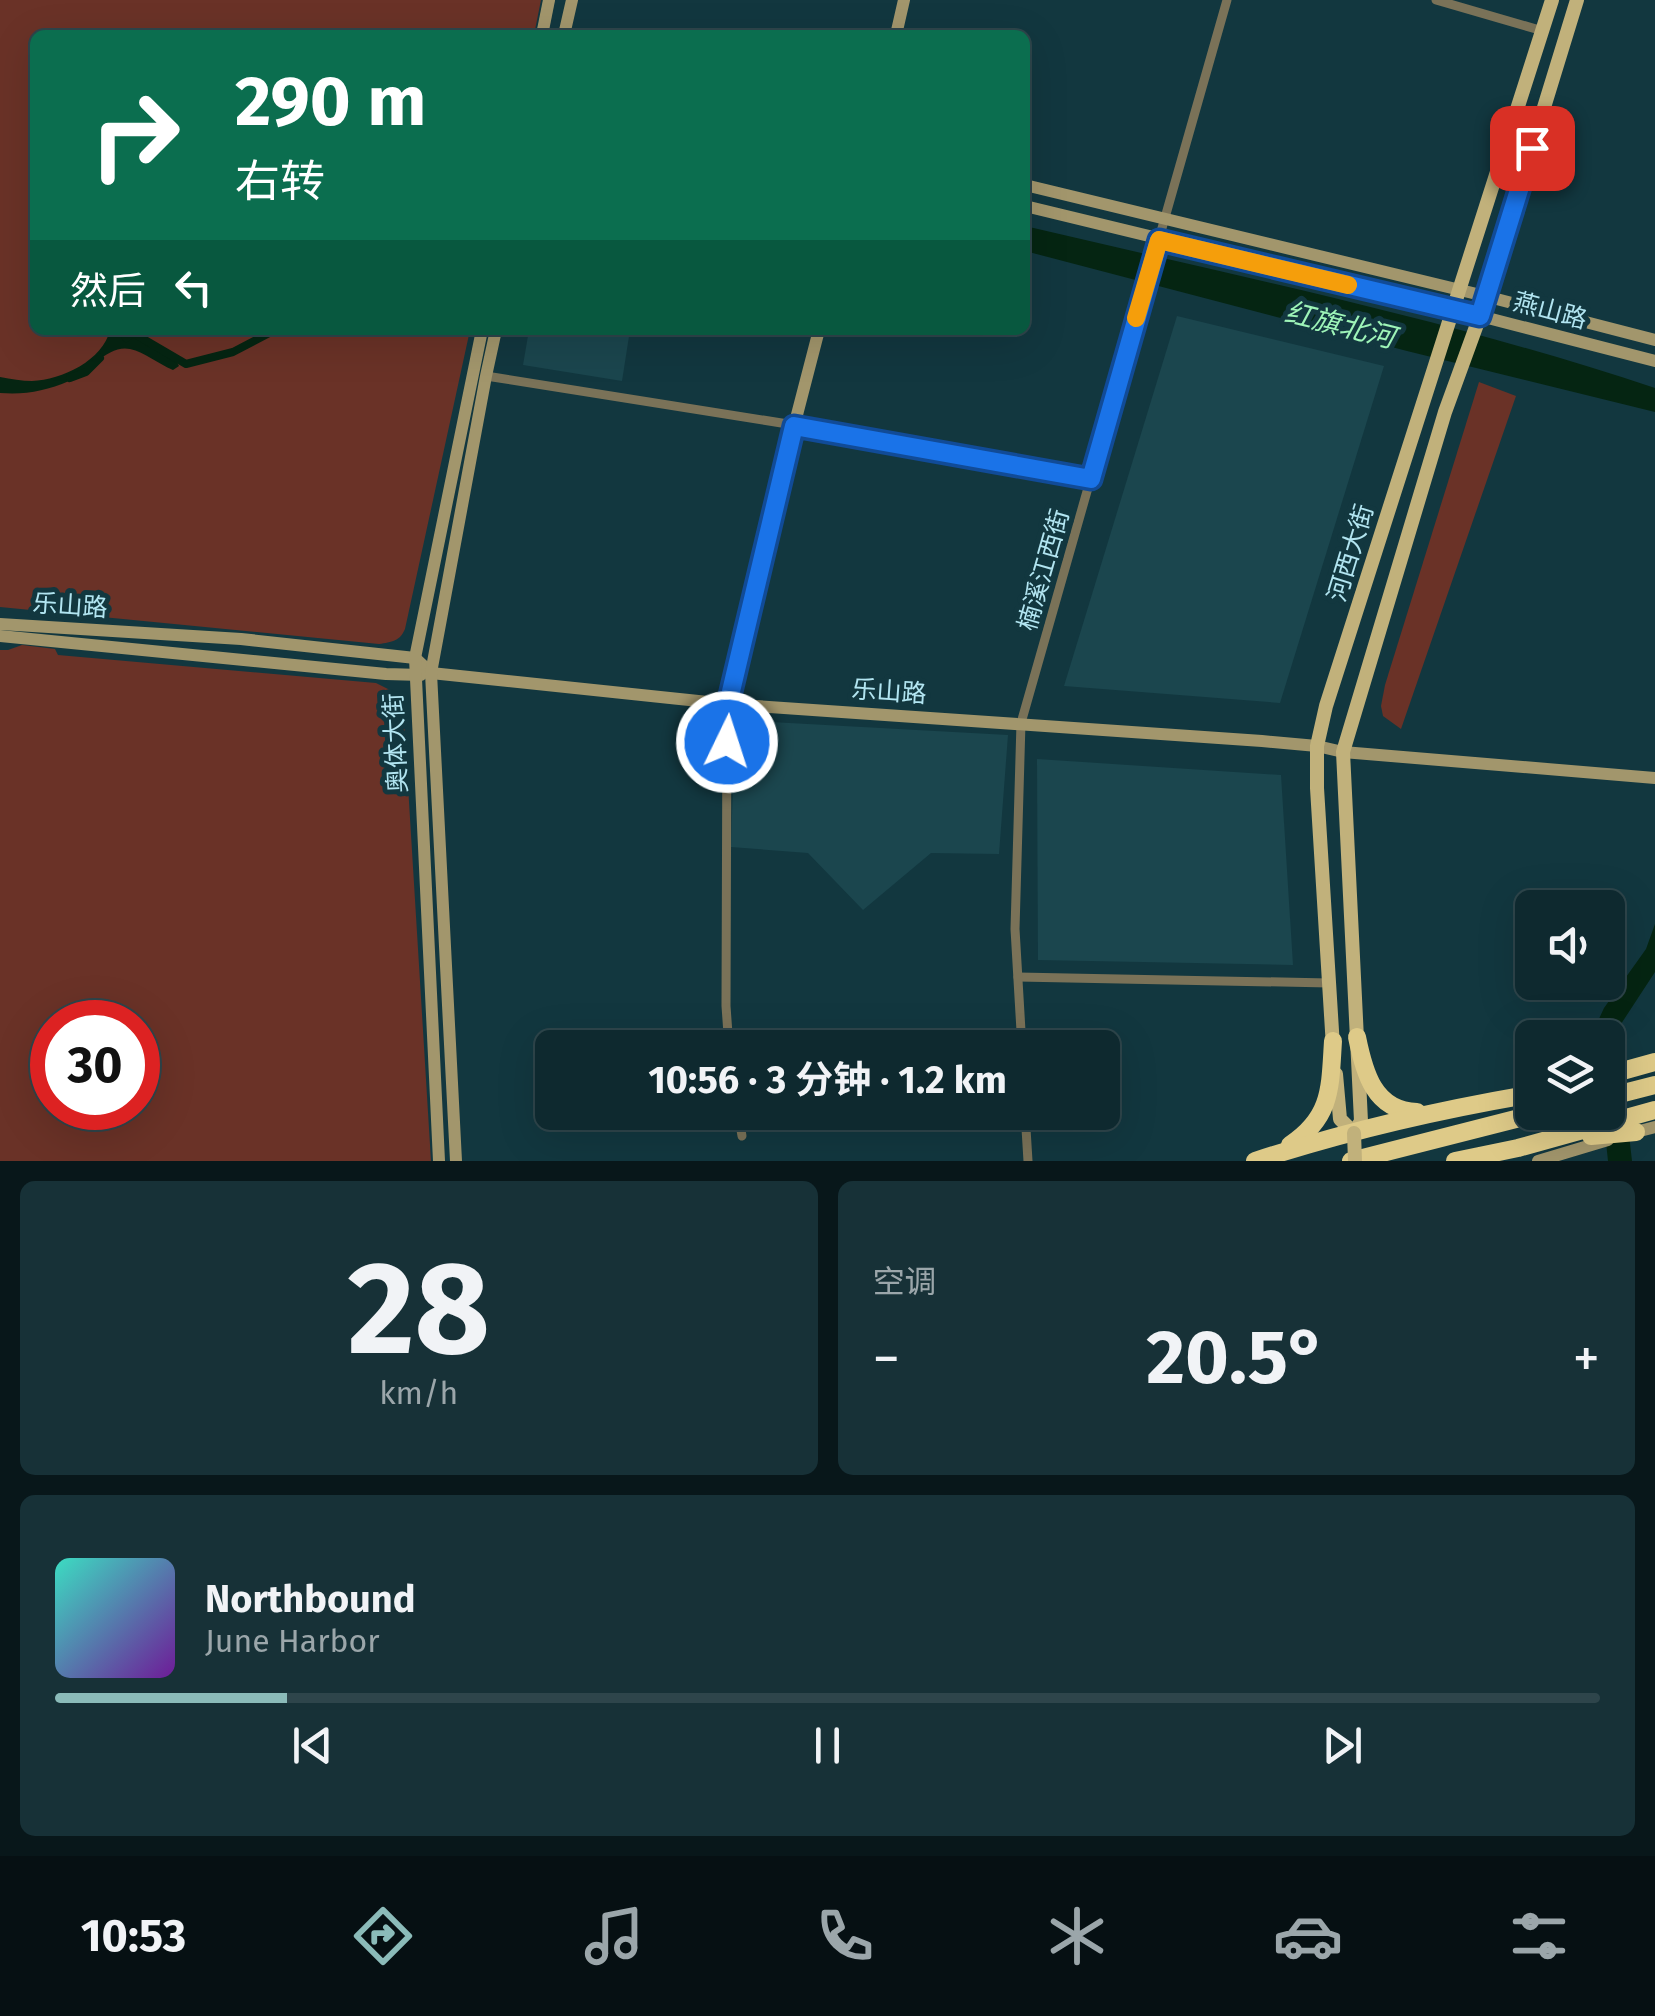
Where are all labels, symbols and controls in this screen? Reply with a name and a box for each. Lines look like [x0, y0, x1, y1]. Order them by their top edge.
text: 290 m [235, 60, 426, 144]
icon: right [70, 70, 200, 200]
pin [1490, 106, 1575, 191]
icon: arrive [1505, 121, 1560, 176]
text: 右转 [235, 155, 325, 209]
icon: left [166, 260, 221, 315]
text: 然后 [70, 268, 146, 314]
street label: 燕山路 [1510, 287, 1590, 335]
water label: 红旗北河 [1282, 295, 1403, 356]
street label: 河西大街 [1322, 501, 1380, 605]
street label: 楠溪江西街 [1012, 506, 1076, 634]
street label: 乐山路 [32, 588, 108, 624]
street label: 乐山路 [851, 674, 927, 710]
position arrow [675, 690, 779, 794]
street label: 奥体大街 [378, 692, 414, 794]
map controls [1515, 890, 1625, 1130]
button: sound [1515, 890, 1625, 1000]
speed limit sign: 30 [30, 1000, 160, 1130]
button: layers [1515, 1020, 1625, 1130]
text: 10:56 · 3 分钟 · 1.2 km [648, 1057, 1007, 1103]
text: 28 [347, 1231, 490, 1387]
text: 空调 [873, 1263, 937, 1301]
text: 20.5° [1146, 1313, 1326, 1403]
text: − [873, 1326, 900, 1392]
text: + [1573, 1326, 1600, 1392]
text: km/h [379, 1374, 458, 1412]
text: Northbound [205, 1576, 416, 1622]
text: June Harbor [205, 1622, 380, 1660]
icon: previous [285, 1718, 340, 1773]
icon: pause [800, 1718, 855, 1773]
icon: next [1315, 1718, 1370, 1773]
icon: directions [348, 1901, 418, 1971]
icon: music [579, 1901, 649, 1971]
icon: phone [810, 1901, 880, 1971]
icon: climate [1042, 1901, 1112, 1971]
icon: car [1273, 1901, 1343, 1971]
icon: filters [1504, 1901, 1574, 1971]
text: 10:53 [81, 1909, 186, 1963]

